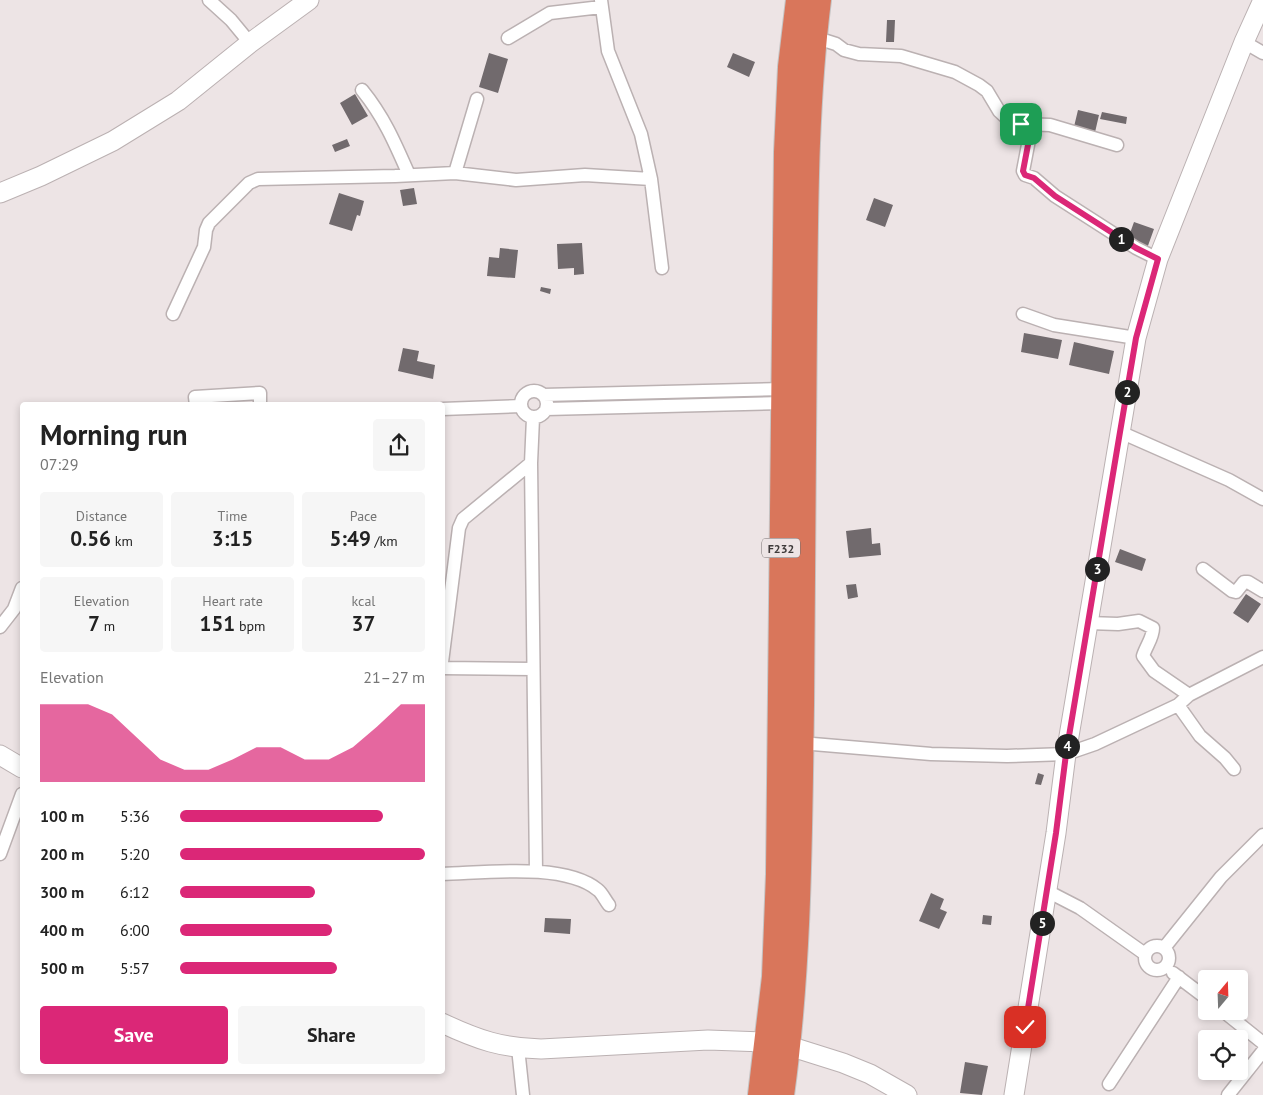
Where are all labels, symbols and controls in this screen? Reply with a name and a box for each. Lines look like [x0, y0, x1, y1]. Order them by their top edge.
pin [1000, 103, 1042, 145]
icon: arrive [1007, 110, 1035, 138]
pin: 1 [1108, 226, 1134, 252]
text: 1 [1118, 230, 1125, 248]
pin: 2 [1114, 380, 1140, 404]
text: 2 [1124, 383, 1131, 401]
text: Morning run [40, 416, 188, 453]
button: share [373, 419, 425, 471]
text: 07:29 [40, 454, 78, 474]
text: Distance [76, 507, 127, 525]
text: Time [217, 507, 248, 525]
text: Pace [350, 507, 377, 525]
text: 0.56 [70, 525, 111, 552]
text: 3:15 [212, 525, 253, 552]
text: 5:49 [329, 525, 371, 552]
text: km [111, 532, 133, 550]
text: /km [371, 532, 398, 550]
road number: F232 [762, 538, 800, 558]
pin: 3 [1084, 556, 1110, 582]
text: 3 [1094, 560, 1101, 578]
text: Elevation [74, 592, 129, 610]
text: Heart rate [202, 592, 263, 610]
text: kcal [352, 592, 375, 610]
text: 7 [88, 610, 100, 637]
text: 151 [200, 610, 235, 637]
text: 37 [352, 610, 375, 637]
text: m [100, 617, 115, 635]
text: bpm [235, 617, 265, 635]
text: Elevation [40, 667, 104, 687]
text: 21–27 m [363, 667, 425, 687]
pin: 4 [1054, 734, 1080, 758]
text: 4 [1064, 737, 1071, 755]
text: 100 m [40, 806, 84, 826]
text: 5:36 [120, 806, 150, 826]
text: 200 m [40, 844, 84, 864]
text: 5:20 [120, 844, 150, 864]
text: 300 m [40, 882, 84, 902]
text: 6:12 [120, 882, 150, 902]
pin: 5 [1030, 910, 1054, 936]
text: 5 [1039, 914, 1046, 932]
text: 400 m [40, 920, 84, 940]
text: 6:00 [120, 920, 150, 940]
text: 500 m [40, 958, 84, 978]
text: 5:57 [120, 958, 150, 978]
north arrow [1198, 970, 1248, 1020]
map controls [1198, 970, 1248, 1080]
button: Save [40, 1006, 228, 1064]
button: Share [238, 1006, 425, 1064]
pin [1004, 1006, 1046, 1048]
icon: check [1011, 1013, 1039, 1041]
button: locate [1198, 1030, 1248, 1080]

